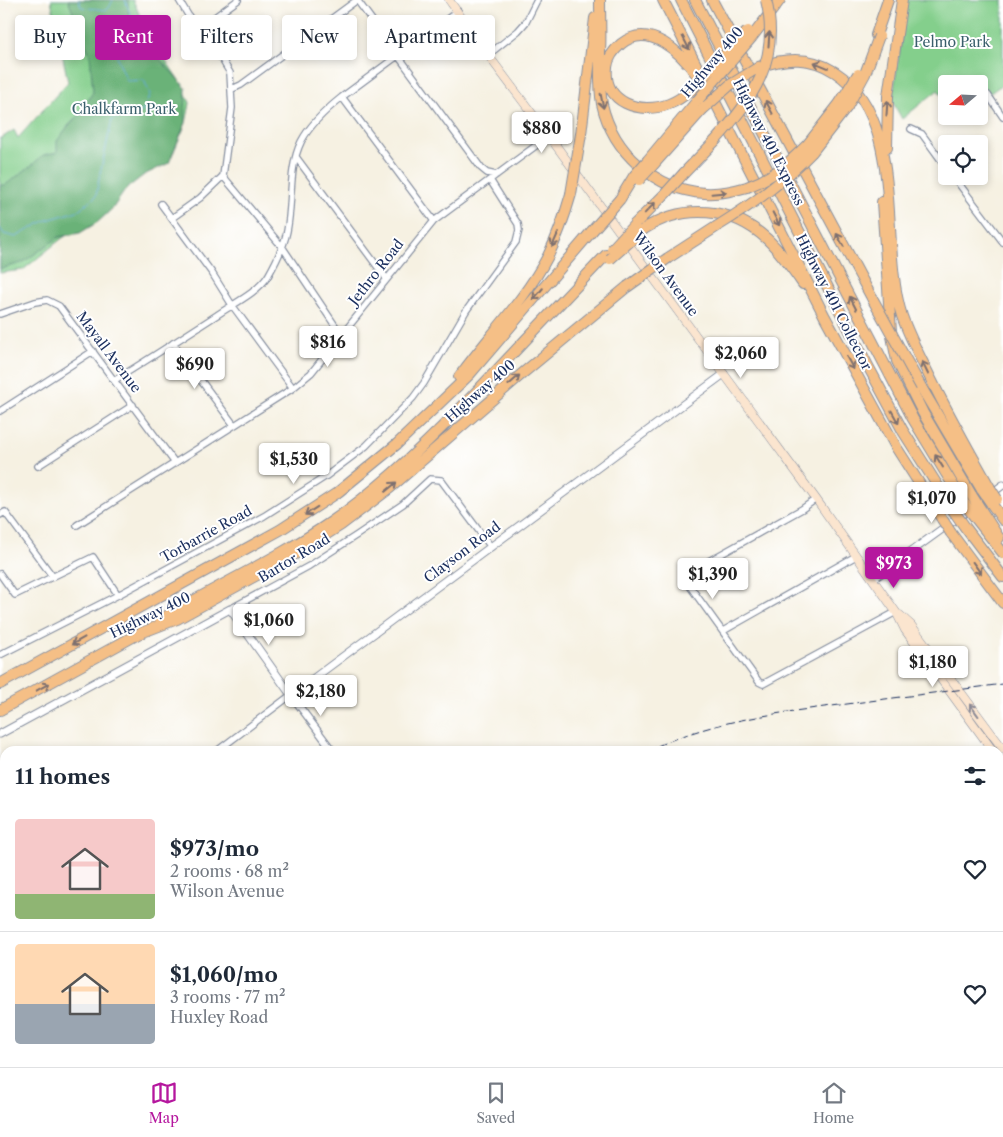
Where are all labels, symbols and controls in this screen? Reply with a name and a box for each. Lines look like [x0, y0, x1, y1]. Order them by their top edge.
chip: Buy [15, 15, 85, 60]
chip: Rent [95, 15, 171, 60]
chip: Filters [181, 15, 272, 60]
chip: New [282, 15, 357, 60]
chip: Apartment [367, 15, 495, 60]
street label: Highway 400 [677, 23, 747, 101]
one-way arrow [764, 31, 773, 47]
park label: Pelmo Park [914, 33, 991, 51]
one-way arrow [681, 36, 691, 51]
one-way arrow [814, 60, 829, 69]
street label: Highway 401 Express [729, 75, 809, 209]
north arrow [938, 75, 988, 125]
map controls [938, 75, 988, 185]
one-way arrow [598, 93, 608, 109]
park label: Chalkfarm Park [72, 100, 177, 118]
one-way arrow [764, 100, 774, 115]
one-way arrow [882, 100, 891, 116]
pin: $880 [512, 112, 572, 154]
text: $880 [523, 118, 561, 138]
button: locate [938, 135, 988, 185]
one-way arrow [710, 188, 726, 197]
one-way arrow [644, 202, 656, 215]
one-way arrow [772, 211, 781, 226]
street label: Wilson Avenue [629, 227, 703, 320]
street label: Highway 401 Collector [792, 231, 876, 373]
one-way arrow [549, 232, 559, 247]
one-way arrow [835, 233, 845, 247]
street label: Jethro Road [343, 235, 408, 310]
one-way arrow [533, 288, 544, 301]
one-way arrow [848, 296, 857, 311]
street label: Mayall Avenue [73, 308, 146, 396]
pin: $816 [298, 326, 358, 368]
text: $816 [310, 332, 346, 352]
pin: $2,060 [700, 336, 782, 379]
text: $2,060 [715, 343, 767, 363]
pin: $690 [165, 348, 225, 390]
text: $690 [176, 354, 214, 374]
street label: Highway 400 [441, 356, 519, 426]
one-way arrow [846, 356, 856, 370]
one-way arrow [920, 361, 930, 376]
one-way arrow [507, 375, 520, 386]
one-way arrow [890, 409, 900, 424]
pin: $1,530 [253, 442, 335, 485]
text: $1,530 [270, 449, 318, 469]
one-way arrow [933, 455, 943, 469]
one-way arrow [384, 481, 397, 492]
pin: $1,070 [891, 482, 973, 524]
text: $1,070 [907, 488, 957, 508]
street label: Torbarrie Road [157, 501, 255, 567]
one-way arrow [304, 506, 318, 516]
street label: Clayson Road [420, 517, 504, 587]
street label: Bartor Road [255, 529, 334, 586]
pin: $973 [864, 546, 924, 589]
text: $973 [876, 553, 912, 573]
pin: $1,390 [672, 558, 754, 600]
one-way arrow [972, 561, 982, 575]
text: $1,390 [688, 564, 738, 584]
street label: Highway 400 [107, 588, 193, 642]
pin: $1,060 [228, 604, 310, 646]
text: $1,060 [244, 610, 294, 630]
one-way arrow [71, 637, 85, 647]
pin: $1,180 [892, 646, 974, 688]
text: $1,180 [909, 652, 957, 672]
pin: $2,180 [280, 674, 362, 717]
one-way arrow [35, 681, 49, 691]
text: $2,180 [296, 681, 346, 701]
one-way arrow [969, 703, 979, 717]
icon: filters [961, 762, 989, 790]
text: 11 homes [15, 764, 110, 789]
text: $973/mo [170, 836, 259, 861]
icon: home [55, 839, 115, 899]
icon: heart [961, 855, 989, 883]
text: 2 rooms · 68 m² [170, 861, 289, 881]
text: Wilson Avenue [170, 881, 284, 901]
text: $1,060/mo [170, 962, 278, 987]
icon: home [55, 964, 115, 1024]
icon: heart [961, 980, 989, 1008]
text: 3 rooms · 77 m² [170, 987, 286, 1007]
text: Huxley Road [170, 1007, 268, 1027]
tab: Map [149, 1079, 179, 1127]
tab: Saved [477, 1079, 515, 1127]
tab: Home [813, 1079, 854, 1127]

